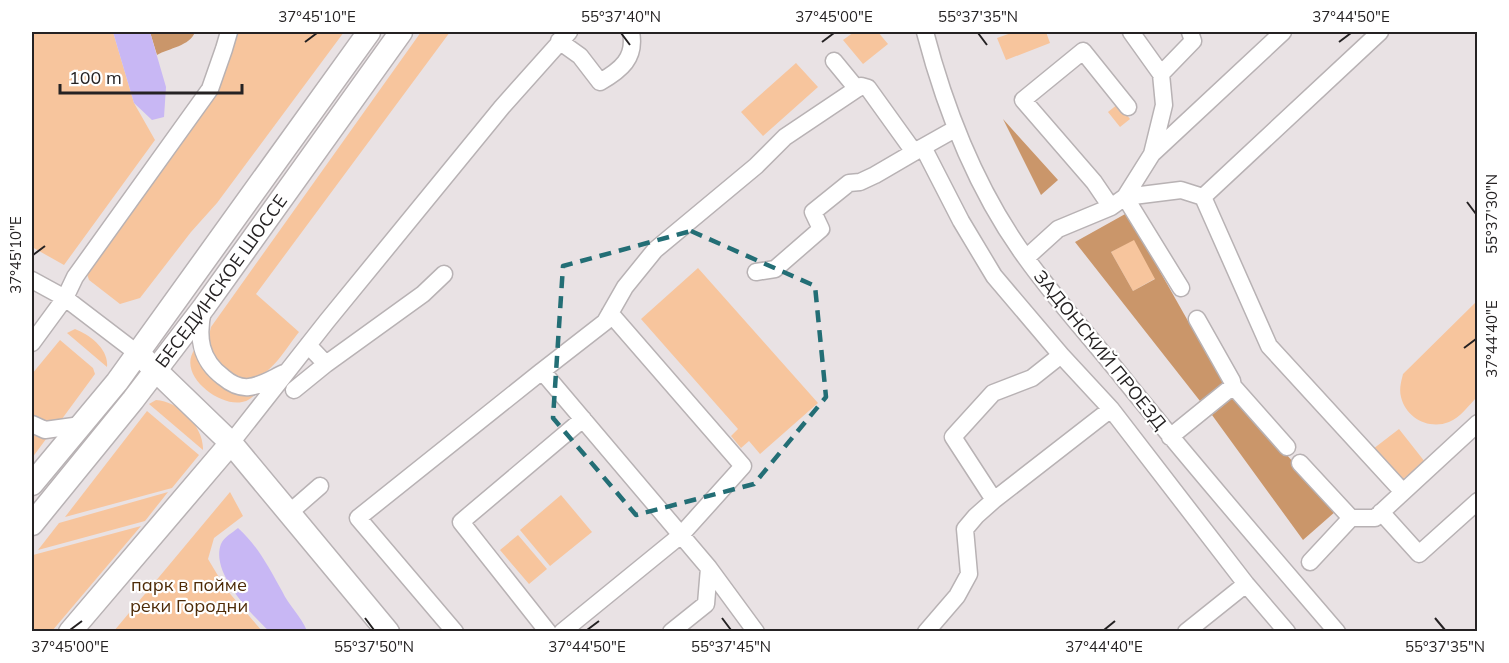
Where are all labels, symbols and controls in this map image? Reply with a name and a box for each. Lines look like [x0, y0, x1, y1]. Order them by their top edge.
text: 37°45'10"E [278, 7, 356, 26]
text: 55°37'40"N [581, 7, 661, 26]
text: 37°45'00"E [795, 7, 873, 26]
text: 55°37'35"N [938, 7, 1018, 26]
text: 37°44'50"E [1312, 7, 1390, 26]
scale bar [60, 57, 242, 95]
text: 100 m [69, 66, 122, 89]
text: 55°37'30"N [1482, 174, 1501, 254]
street label: БЕСЕДИНСКОЕ ШОССЕ [150, 190, 292, 372]
text: 37°45'10"E [6, 216, 25, 294]
street label: ЗАДОНСКИЙ ПРОЕЗД [1029, 265, 1172, 435]
text: 37°44'40"E [1482, 300, 1501, 378]
park label: парк в пойме реки Городни [130, 573, 248, 617]
text: 37°45'00"E [31, 637, 109, 656]
text: 55°37'50"N [334, 637, 414, 656]
text: 37°44'50"E [548, 637, 626, 656]
text: 55°37'45"N [691, 637, 771, 656]
text: 37°44'40"E [1065, 637, 1143, 656]
text: 55°37'35"N [1405, 637, 1485, 656]

